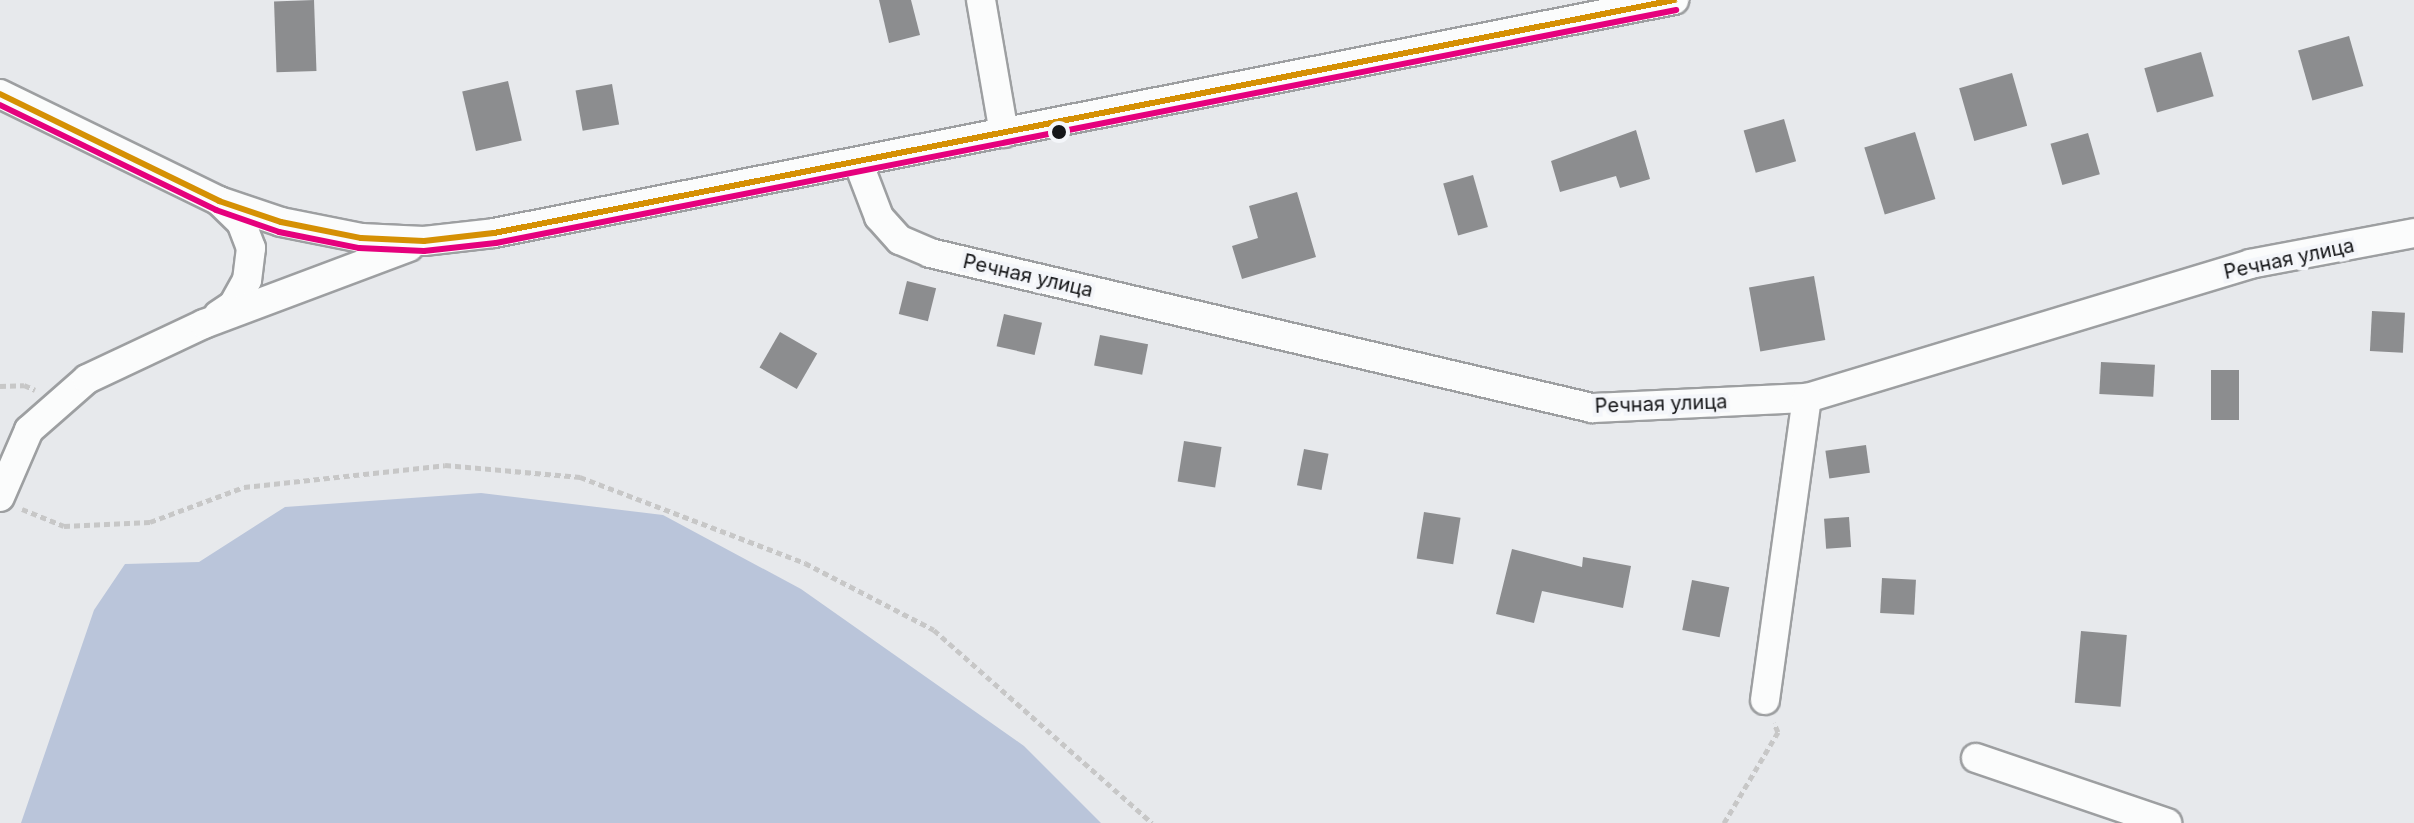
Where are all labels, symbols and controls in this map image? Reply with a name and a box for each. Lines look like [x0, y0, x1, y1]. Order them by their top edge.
unlabelled marker [1051, 124, 1067, 140]
street label: Речная улица [2222, 233, 2356, 285]
street label: Речная улица [961, 249, 1095, 303]
street label: Речная улица [1594, 390, 1728, 418]

